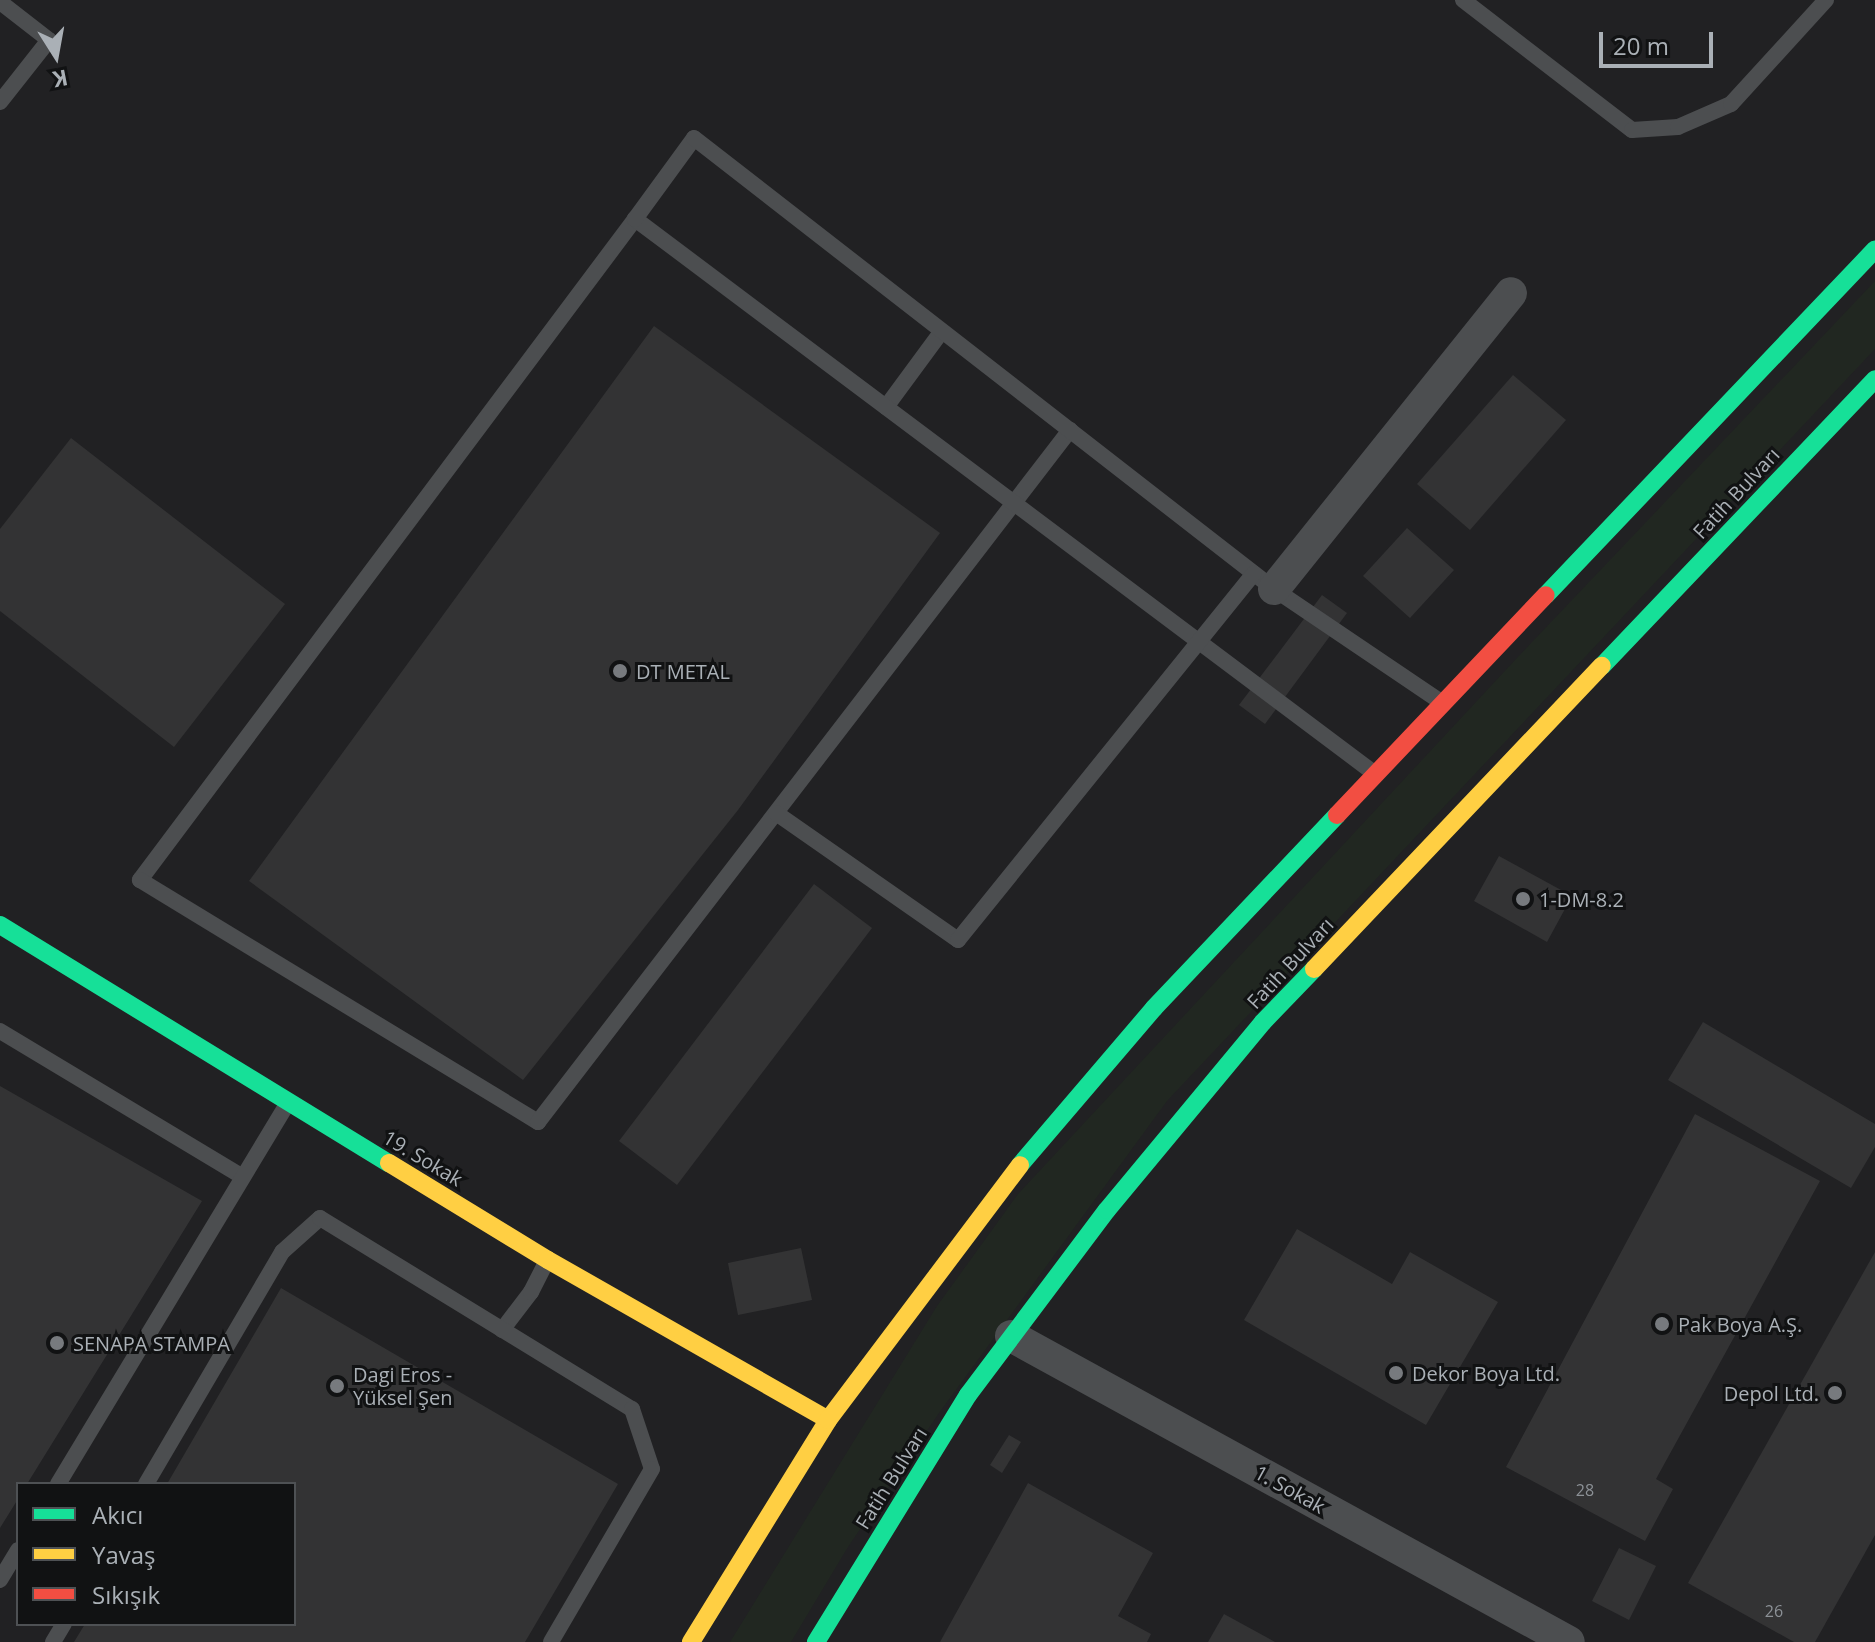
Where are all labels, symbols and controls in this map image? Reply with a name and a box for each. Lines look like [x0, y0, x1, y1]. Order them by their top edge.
north arrow [16, 16, 96, 96]
scale bar [1603, 16, 1717, 66]
text: 20 m [1613, 29, 1669, 62]
text: K [51, 63, 71, 96]
street label: Fatih Bulvarı [1688, 443, 1784, 543]
place label: DT METAL [636, 659, 730, 683]
marker: DT METAL [611, 662, 629, 680]
place label: 1-DM-8.2 [1539, 887, 1624, 911]
marker: 1-DM-8.2 [1514, 890, 1532, 908]
street label: Fatih Bulvarı [1242, 913, 1338, 1013]
street label: 19. Sokak [379, 1125, 467, 1191]
place label: Pak Boya A.Ş. [1678, 1312, 1802, 1336]
marker: Pak Boya A.Ş. [1653, 1315, 1671, 1333]
place label: SENAPA STAMPA [73, 1331, 230, 1355]
marker: SENAPA STAMPA [48, 1334, 66, 1352]
place label: Dekor Boya Ltd. [1412, 1361, 1560, 1385]
place label: Dagi Eros - Yüksel Şen [353, 1362, 452, 1409]
marker: Dekor Boya Ltd. [1387, 1364, 1405, 1382]
marker: Dagi Eros - Yüksel Şen [328, 1377, 346, 1395]
place label: Depol Ltd. [1724, 1381, 1819, 1405]
marker: Depol Ltd. [1826, 1384, 1844, 1402]
street label: Fatih Bulvarı [850, 1423, 932, 1533]
street label: 1. Sokak [1251, 1460, 1329, 1518]
house number: 28 [1576, 1480, 1594, 1500]
legend [16, 1482, 296, 1626]
text: Akıcı [92, 1498, 143, 1531]
text: Yavaş [92, 1538, 156, 1571]
text: Sıkışık [92, 1578, 160, 1611]
house number: 26 [1765, 1601, 1783, 1621]

